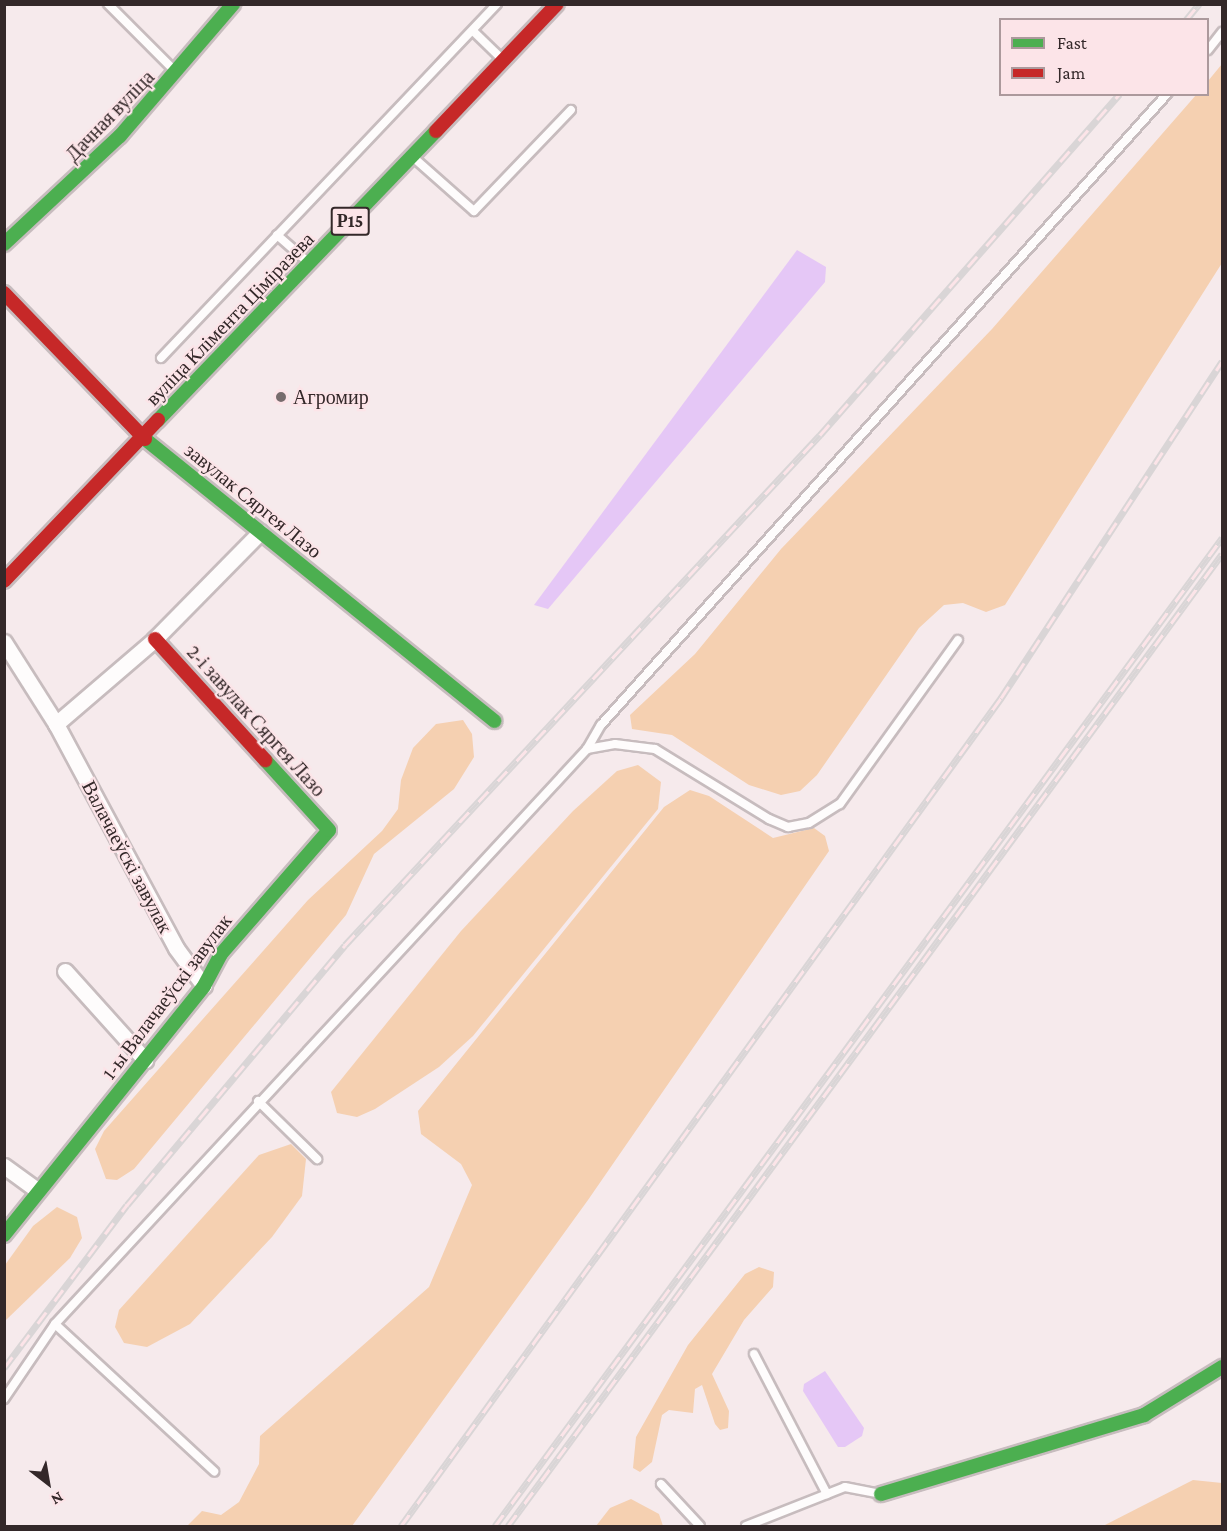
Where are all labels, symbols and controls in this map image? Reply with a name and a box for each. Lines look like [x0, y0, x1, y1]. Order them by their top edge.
legend [999, 18, 1209, 96]
text: Fast [1057, 33, 1087, 53]
text: Jam [1057, 63, 1085, 83]
street label: Дачная вуліца [61, 65, 159, 167]
road number: Р15 [330, 206, 370, 236]
street label: вуліца Клімента Ціміразева [141, 227, 319, 411]
place label: Агромир [293, 385, 369, 409]
marker: Агромир [274, 390, 288, 404]
street label: завулак Сяргея Лазо [180, 438, 326, 564]
street label: 2-і завулак Сяргея Лазо [182, 640, 330, 802]
street label: Валачаеўскі завулак [77, 777, 177, 937]
street label: 1-ы Валачаеўскі завулак [97, 910, 237, 1084]
north arrow [18, 1453, 78, 1513]
text: N [48, 1489, 67, 1509]

